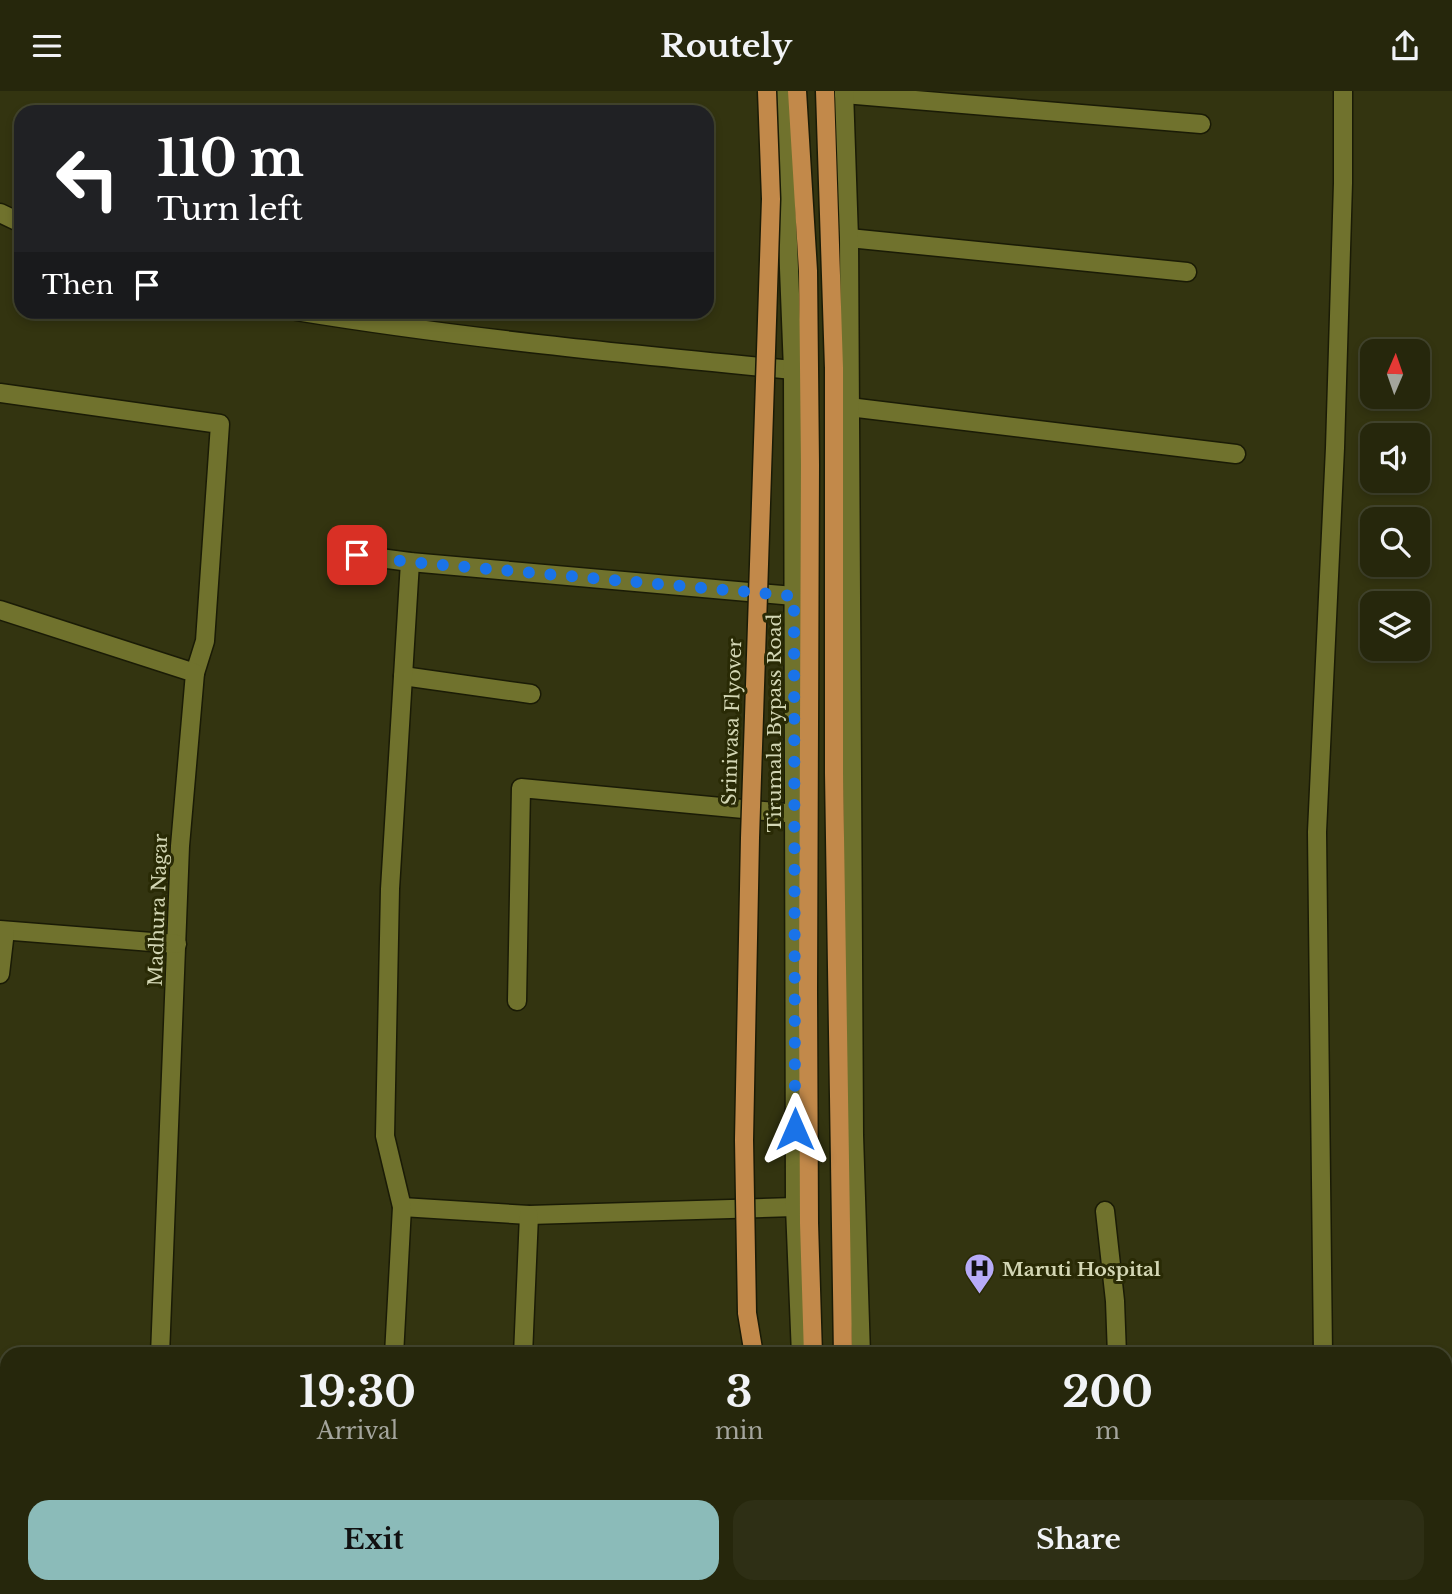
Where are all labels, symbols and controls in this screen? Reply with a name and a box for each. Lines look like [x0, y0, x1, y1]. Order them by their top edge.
text: Routely [660, 26, 792, 66]
icon: menu [28, 27, 66, 65]
icon: share [1386, 27, 1424, 65]
text: 110 m [157, 128, 304, 189]
icon: left [42, 133, 133, 224]
text: Turn left [157, 189, 303, 229]
icon: arrive [128, 266, 166, 304]
text: Then [42, 269, 114, 301]
north arrow [1360, 339, 1430, 409]
map controls [1360, 339, 1430, 661]
button: sound [1360, 423, 1430, 493]
button: search [1360, 507, 1430, 577]
pin [327, 525, 387, 585]
icon: arrive [338, 536, 376, 574]
button: layers [1360, 591, 1430, 661]
street label: Tirumala Bypass Road [763, 613, 786, 832]
street label: Srinivasa Flyover [718, 638, 746, 806]
street label: Madhura Nagar [144, 833, 172, 987]
position arrow [758, 1092, 832, 1166]
hospital icon: Maruti Hospital [962, 1252, 996, 1296]
place label: Maruti Hospital [1002, 1258, 1161, 1281]
text: 19:30 [299, 1366, 416, 1418]
text: 3 [726, 1366, 752, 1418]
text: 200 [1062, 1366, 1153, 1418]
text: Arrival [317, 1417, 398, 1445]
text: min [715, 1417, 763, 1445]
text: m [1095, 1417, 1120, 1445]
button: Exit [28, 1500, 719, 1580]
button: Share [733, 1500, 1424, 1580]

